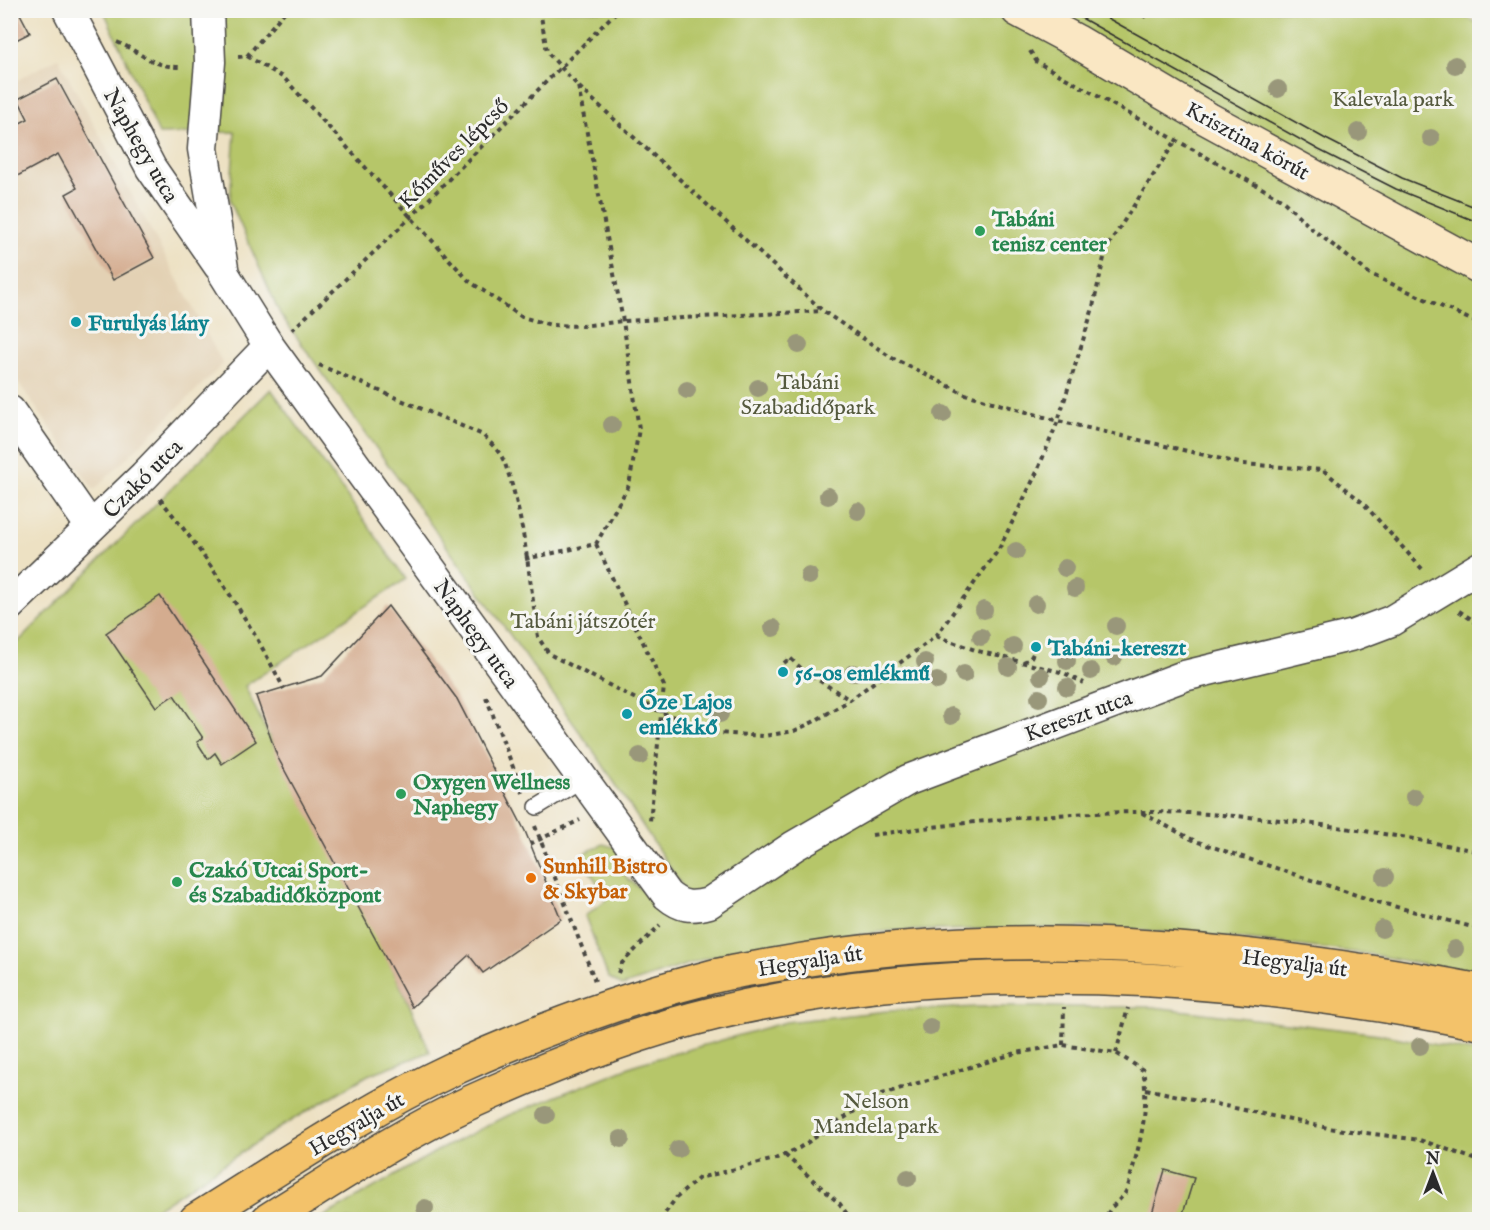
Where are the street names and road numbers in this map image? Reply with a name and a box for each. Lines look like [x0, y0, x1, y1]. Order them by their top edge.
street label: Naphegy utca [96, 84, 185, 209]
street label: Kőműves lépcső [393, 93, 516, 216]
street label: Krisztina körút [1180, 96, 1314, 188]
street label: Czakó utca [98, 433, 190, 525]
street label: Naphegy utca [427, 574, 525, 694]
street label: Kereszt utca [1021, 684, 1137, 749]
street label: Hegyalja út [756, 940, 865, 984]
street label: Hegyalja út [1240, 944, 1349, 984]
street label: Hegyalja út [304, 1086, 410, 1163]

